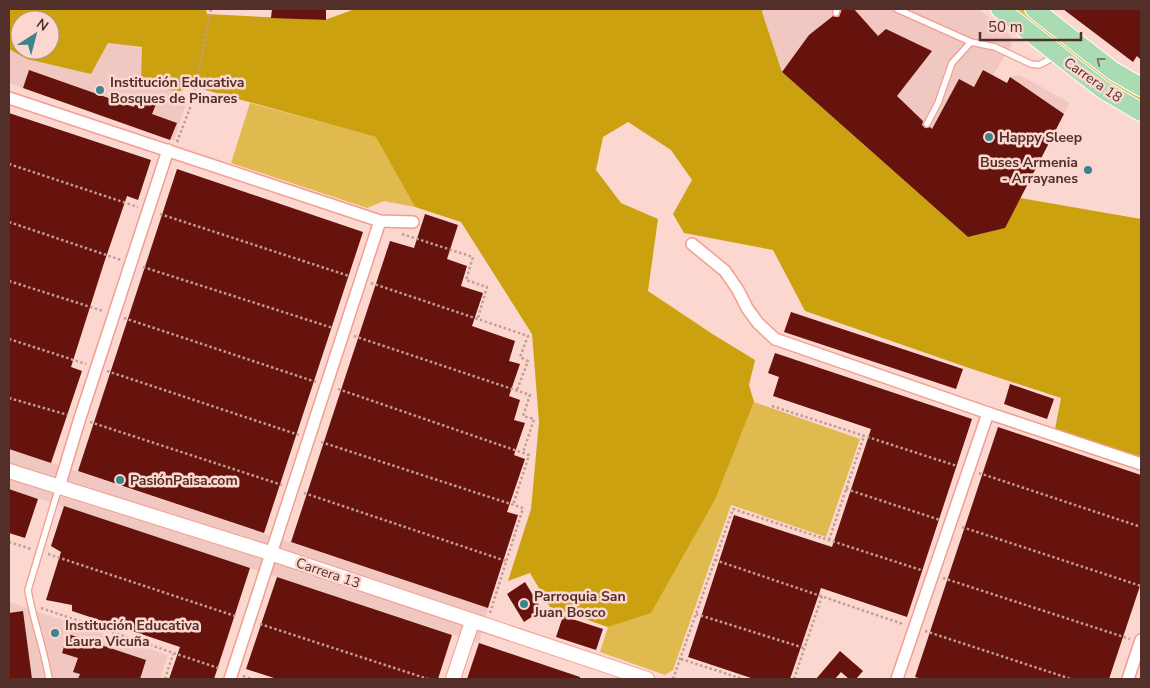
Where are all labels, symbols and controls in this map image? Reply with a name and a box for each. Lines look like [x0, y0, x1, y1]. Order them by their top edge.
north arrow [10, 10, 60, 60]
scale bar [980, 10, 1081, 42]
text: N [33, 14, 52, 36]
text: 50 m [988, 17, 1023, 37]
street label: Carrera 18 [1060, 53, 1126, 107]
one-way arrow [1097, 57, 1106, 66]
place label: Institución Educativa Bosques de Pinares [110, 73, 244, 108]
marker: Institución Educativa Bosques de Pinares [94, 84, 106, 96]
place label: Happy Sleep [999, 128, 1082, 147]
marker: Happy Sleep [983, 131, 995, 143]
place label: Buses Armenia - Arrayanes [980, 153, 1078, 188]
marker: Buses Armenia - Arrayanes [1082, 164, 1094, 176]
place label: PasiónPaisa.com [130, 471, 238, 490]
marker: PasiónPaisa.com [114, 474, 126, 486]
street label: Carrera 13 [293, 553, 363, 593]
place label: Parroquia San Juan Bosco [533, 587, 626, 622]
marker: Parroquia San Juan Bosco [518, 598, 530, 610]
place label: Institución Educativa Laura Vicuña [65, 616, 199, 651]
marker: Institución Educativa Laura Vicuña [49, 627, 61, 639]

